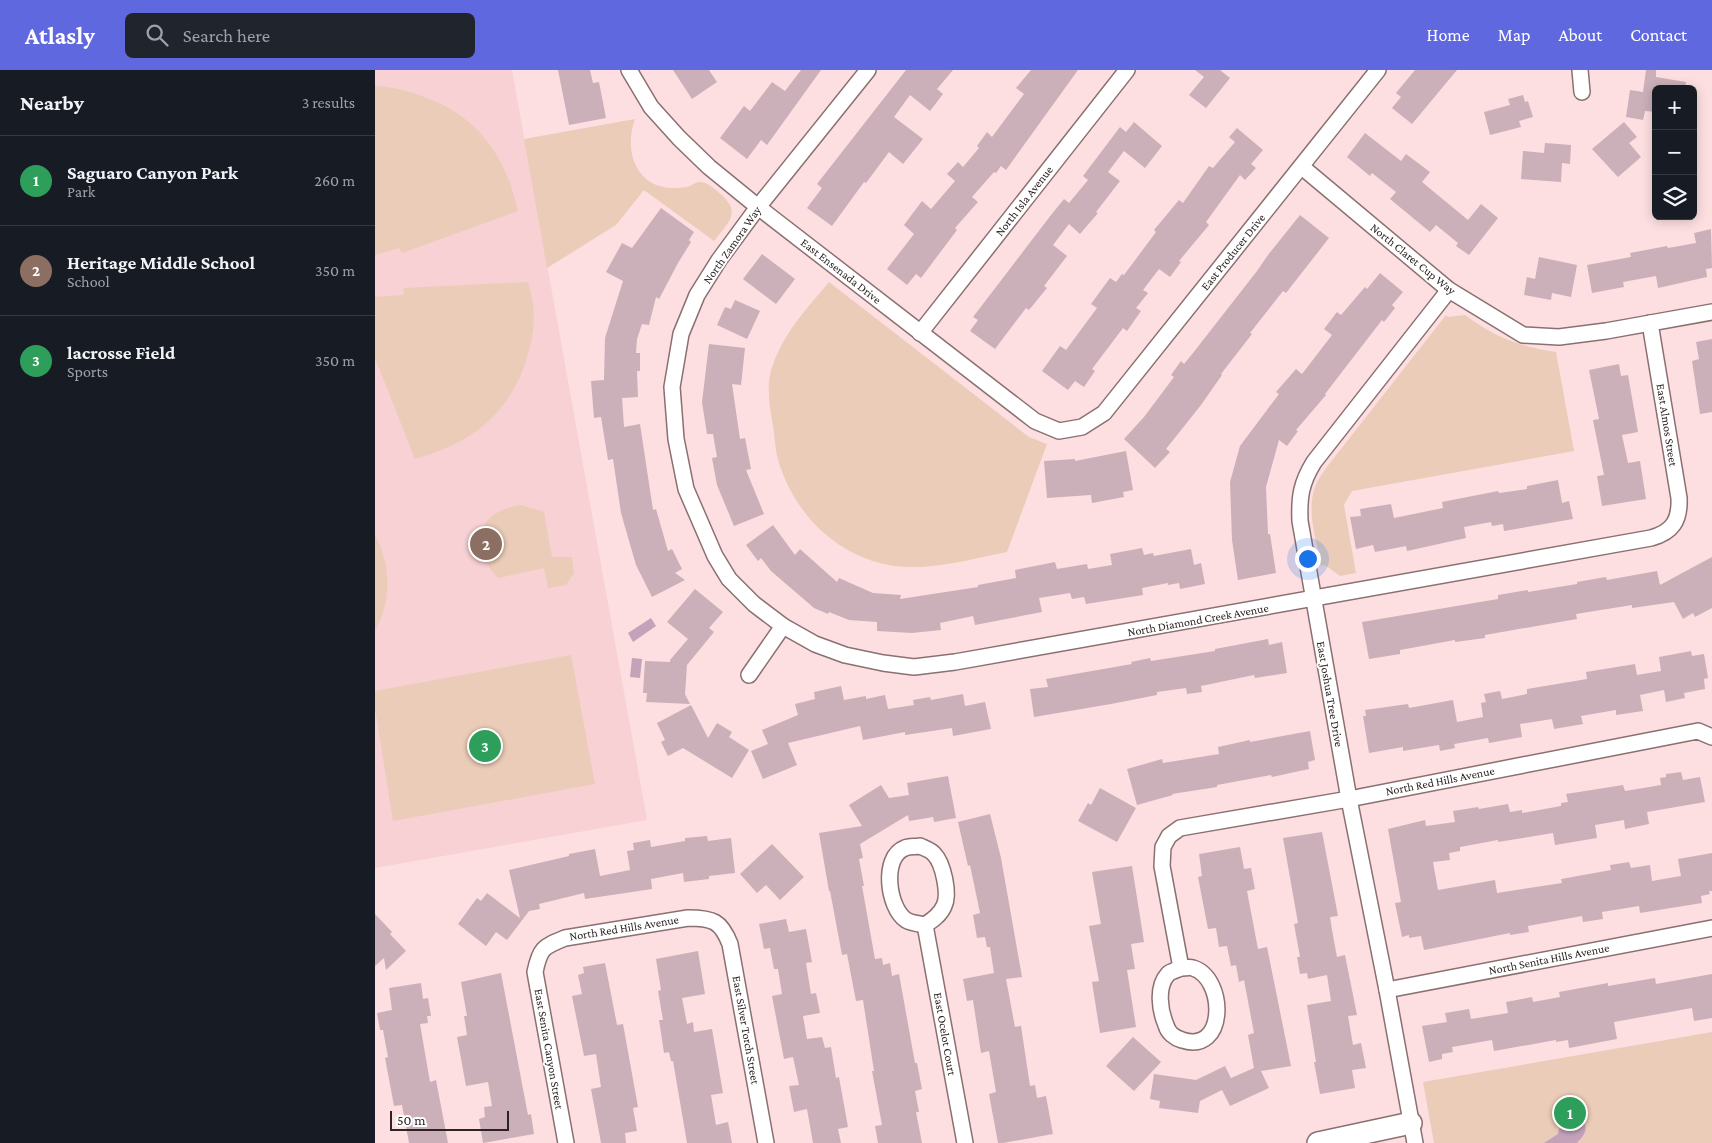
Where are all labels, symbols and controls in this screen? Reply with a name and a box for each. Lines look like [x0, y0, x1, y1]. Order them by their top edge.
search box [125, 13, 475, 58]
icon: search [143, 21, 171, 49]
text: Atlasly [25, 22, 95, 49]
text: Search here [183, 25, 270, 46]
text: Home [1427, 25, 1470, 45]
text: Map [1498, 25, 1530, 45]
text: About [1558, 25, 1602, 45]
text: Contact [1630, 25, 1687, 45]
map controls [1652, 85, 1697, 220]
button: + [1652, 85, 1697, 130]
text: Nearby [20, 91, 84, 115]
text: 3 results [302, 94, 355, 111]
button: − [1652, 130, 1697, 175]
text: Saguaro Canyon Park [67, 162, 238, 183]
street label: North Isla Avenue [992, 163, 1056, 239]
text: 1 [33, 172, 39, 189]
text: 260 m [314, 172, 355, 189]
button: layers [1652, 175, 1697, 220]
text: Park [67, 183, 95, 200]
street label: North Zamora Way [700, 203, 764, 286]
street label: East Producer Drive [1198, 211, 1268, 293]
street label: North Claret Cup Way [1368, 220, 1459, 298]
street label: East Ensenada Drive [798, 235, 884, 307]
text: Heritage Middle School [67, 252, 255, 273]
text: 2 [32, 262, 40, 279]
text: 350 m [315, 262, 355, 279]
text: School [67, 273, 110, 290]
text: lacrosse Field [67, 342, 175, 363]
text: 3 [32, 352, 40, 369]
text: 350 m [315, 352, 355, 369]
text: Sports [67, 363, 108, 380]
street label: East Almos Street [1654, 383, 1681, 468]
pin: 2 [470, 525, 502, 563]
your location [1295, 546, 1321, 572]
street label: North Diamond Creek Avenue [1126, 601, 1270, 639]
street label: East Joshua Tree Drive [1314, 640, 1346, 748]
pin: 3 [469, 727, 501, 765]
street label: North Red Hills Avenue [1384, 764, 1496, 798]
street label: North Red Hills Avenue [568, 912, 680, 944]
street label: North Senita Hills Avenue [1488, 940, 1610, 978]
street label: East Silver Torch Street [730, 975, 763, 1086]
street label: East Senita Canyon Street [531, 988, 567, 1111]
street label: East Ocelot Court [931, 991, 959, 1078]
pin: 1 [1554, 1094, 1586, 1132]
scale bar [390, 1108, 509, 1131]
text: 50 m [397, 1112, 425, 1128]

